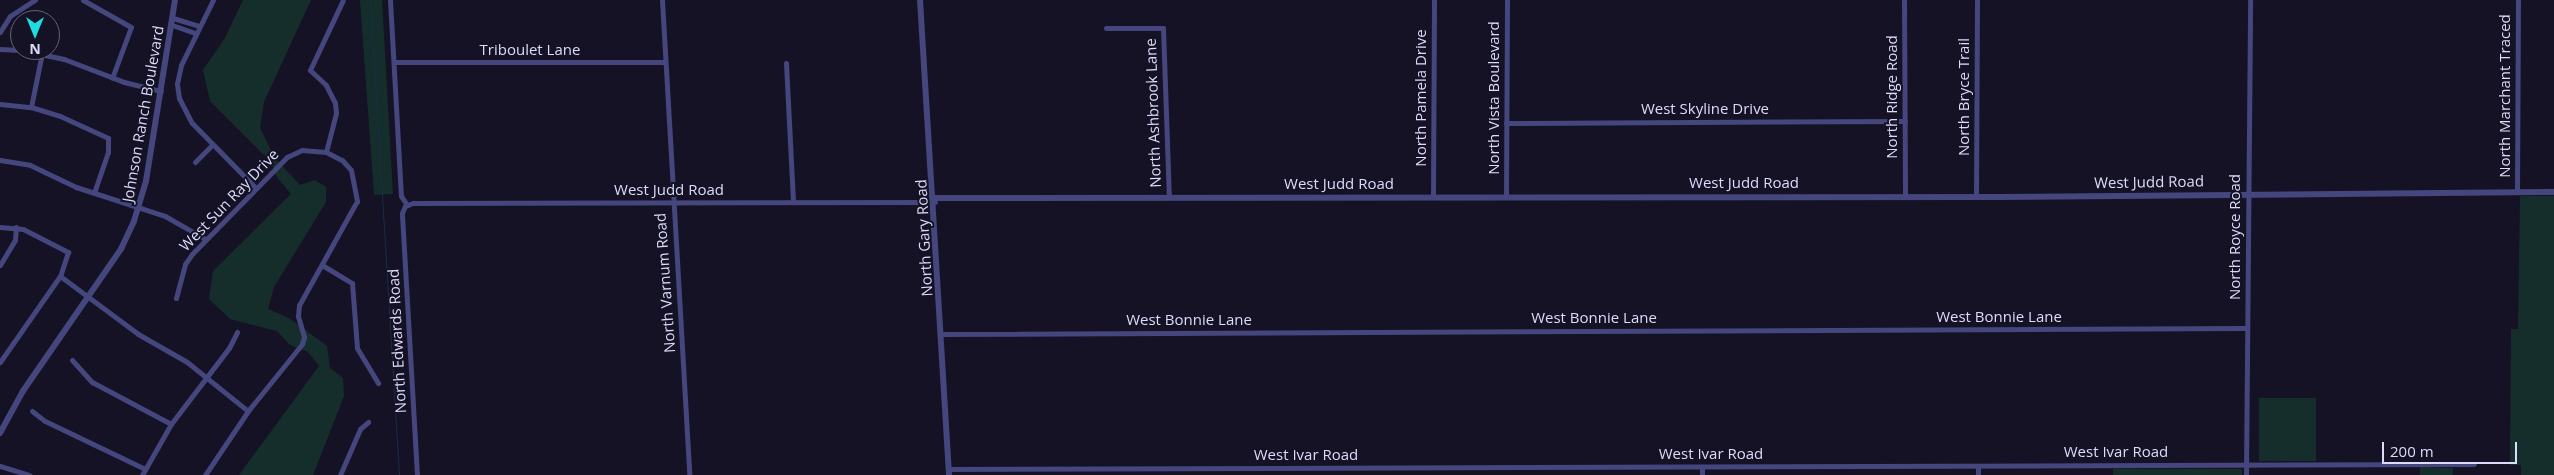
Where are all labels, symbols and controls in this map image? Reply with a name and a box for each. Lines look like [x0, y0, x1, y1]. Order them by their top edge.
north arrow [10, 10, 60, 60]
street label: North Marchant Traced [2496, 14, 2514, 178]
street label: North Vista Boulevard [1485, 21, 1503, 175]
street label: Johnson Ranch Boulevard [119, 24, 167, 204]
street label: North Pamela Drive [1412, 29, 1430, 167]
street label: North Ridge Road [1883, 35, 1901, 159]
street label: North Ashbrook Lane [1141, 38, 1165, 188]
street label: North Bryce Trail [1955, 38, 1973, 156]
text: N [29, 40, 41, 59]
street label: Triboulet Lane [480, 41, 580, 59]
street label: West Skyline Drive [1641, 100, 1769, 118]
street label: West Sun Ray Drive [176, 145, 282, 255]
street label: West Judd Road [2094, 172, 2204, 192]
street label: West Judd Road [1689, 174, 1799, 192]
street label: North Royce Road [2226, 174, 2244, 300]
street label: West Judd Road [1284, 175, 1394, 193]
street label: North Gary Road [912, 179, 936, 297]
street label: West Judd Road [614, 181, 724, 199]
street label: North Varnum Road [651, 212, 679, 354]
street label: North Edwards Road [384, 268, 410, 414]
street label: West Bonnie Lane [1936, 308, 2062, 326]
street label: West Bonnie Lane [1531, 309, 1657, 327]
street label: West Bonnie Lane [1126, 311, 1252, 329]
scale bar [2384, 432, 2519, 464]
text: 200 m [2390, 441, 2434, 461]
street label: West Ivar Road [2064, 443, 2168, 461]
street label: West Ivar Road [1659, 445, 1763, 463]
street label: West Ivar Road [1254, 446, 1358, 464]

